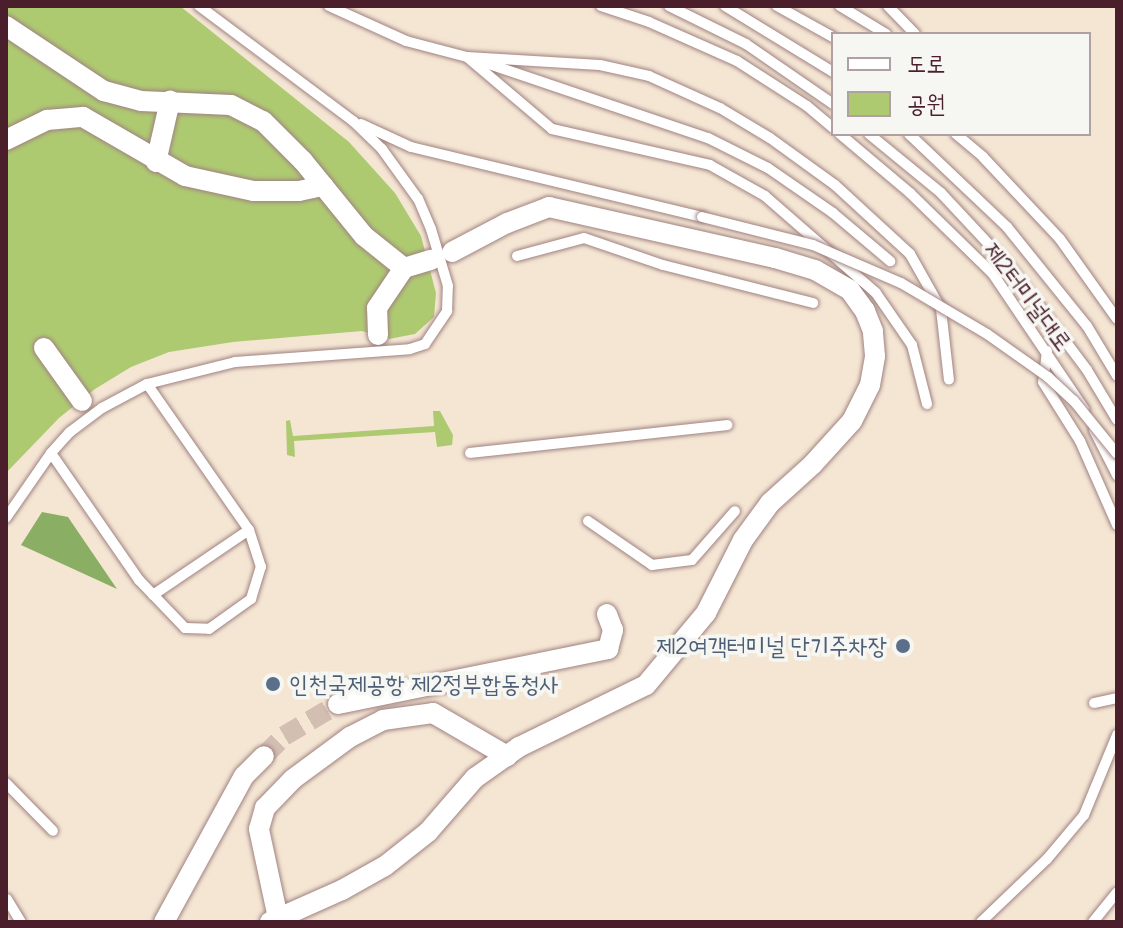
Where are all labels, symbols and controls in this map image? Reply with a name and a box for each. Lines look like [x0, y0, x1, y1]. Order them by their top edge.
legend [831, 32, 1091, 136]
text: 도로 [907, 48, 946, 78]
text: 공원 [907, 88, 946, 118]
street label: 제2터미널대로 [978, 236, 1078, 356]
place label: 제2여객터미널 단기주차장 [656, 632, 887, 660]
marker: 제2여객터미널 단기주차장 [894, 637, 912, 655]
place label: 인천국제공항 제2정부합동청사 [289, 670, 559, 698]
marker: 인천국제공항 제2정부합동청사 [264, 675, 282, 693]

